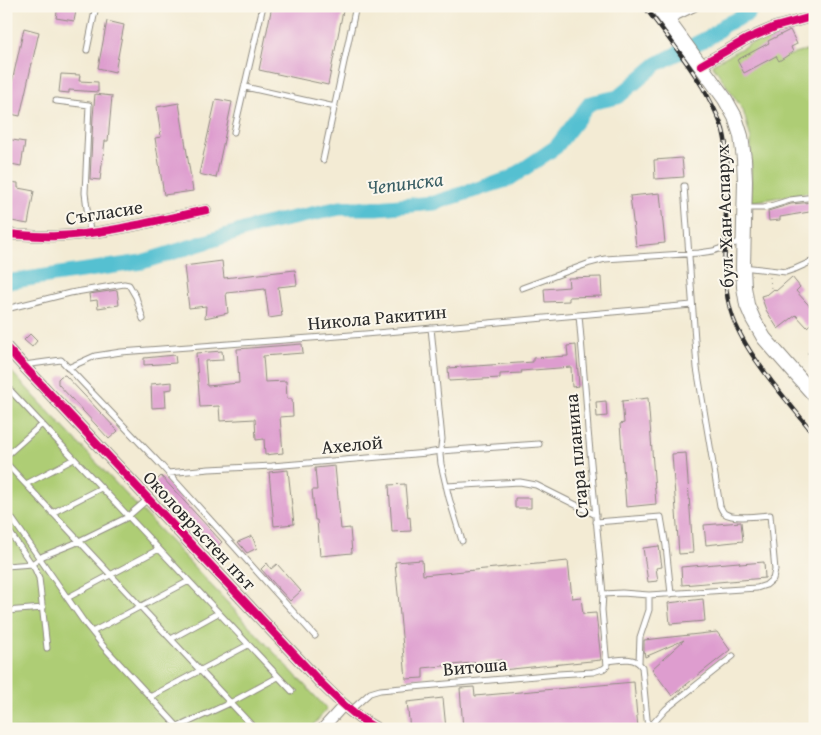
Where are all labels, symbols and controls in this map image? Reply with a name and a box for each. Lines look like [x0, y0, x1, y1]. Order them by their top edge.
street label: бул. Хан Аспарух [707, 143, 741, 288]
water label: Чепинска [365, 163, 446, 202]
street label: Съгласие [63, 192, 145, 232]
street label: Никола Ракитин [306, 297, 448, 337]
street label: Стара планина [557, 393, 595, 519]
street label: Ахелой [320, 427, 384, 461]
street label: Околовръстен път [137, 464, 264, 597]
street label: Витоша [442, 649, 508, 683]

